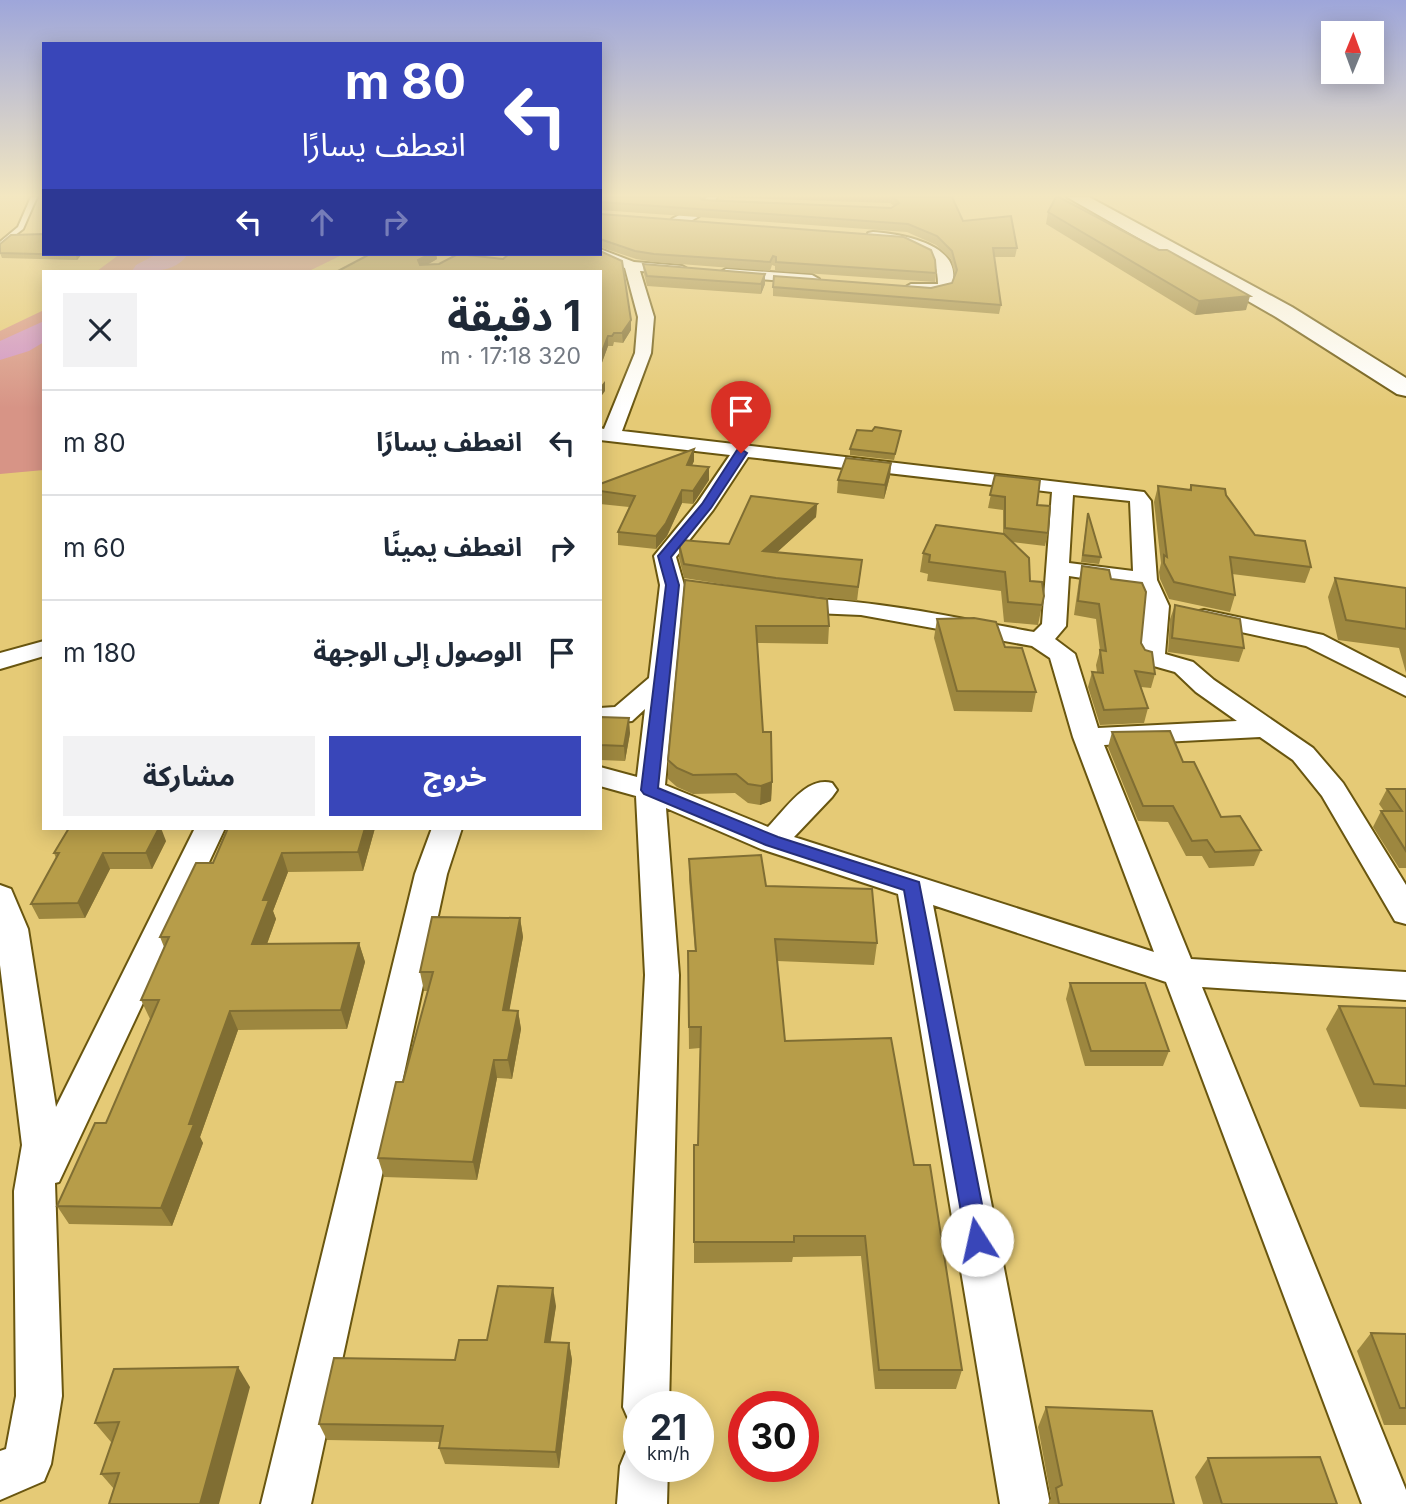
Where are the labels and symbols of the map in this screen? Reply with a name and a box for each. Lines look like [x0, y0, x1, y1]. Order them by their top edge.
north arrow [1321, 21, 1384, 84]
pin [711, 381, 771, 453]
position arrow [940, 1203, 1014, 1277]
speed limit sign: 30 [728, 1391, 819, 1482]

